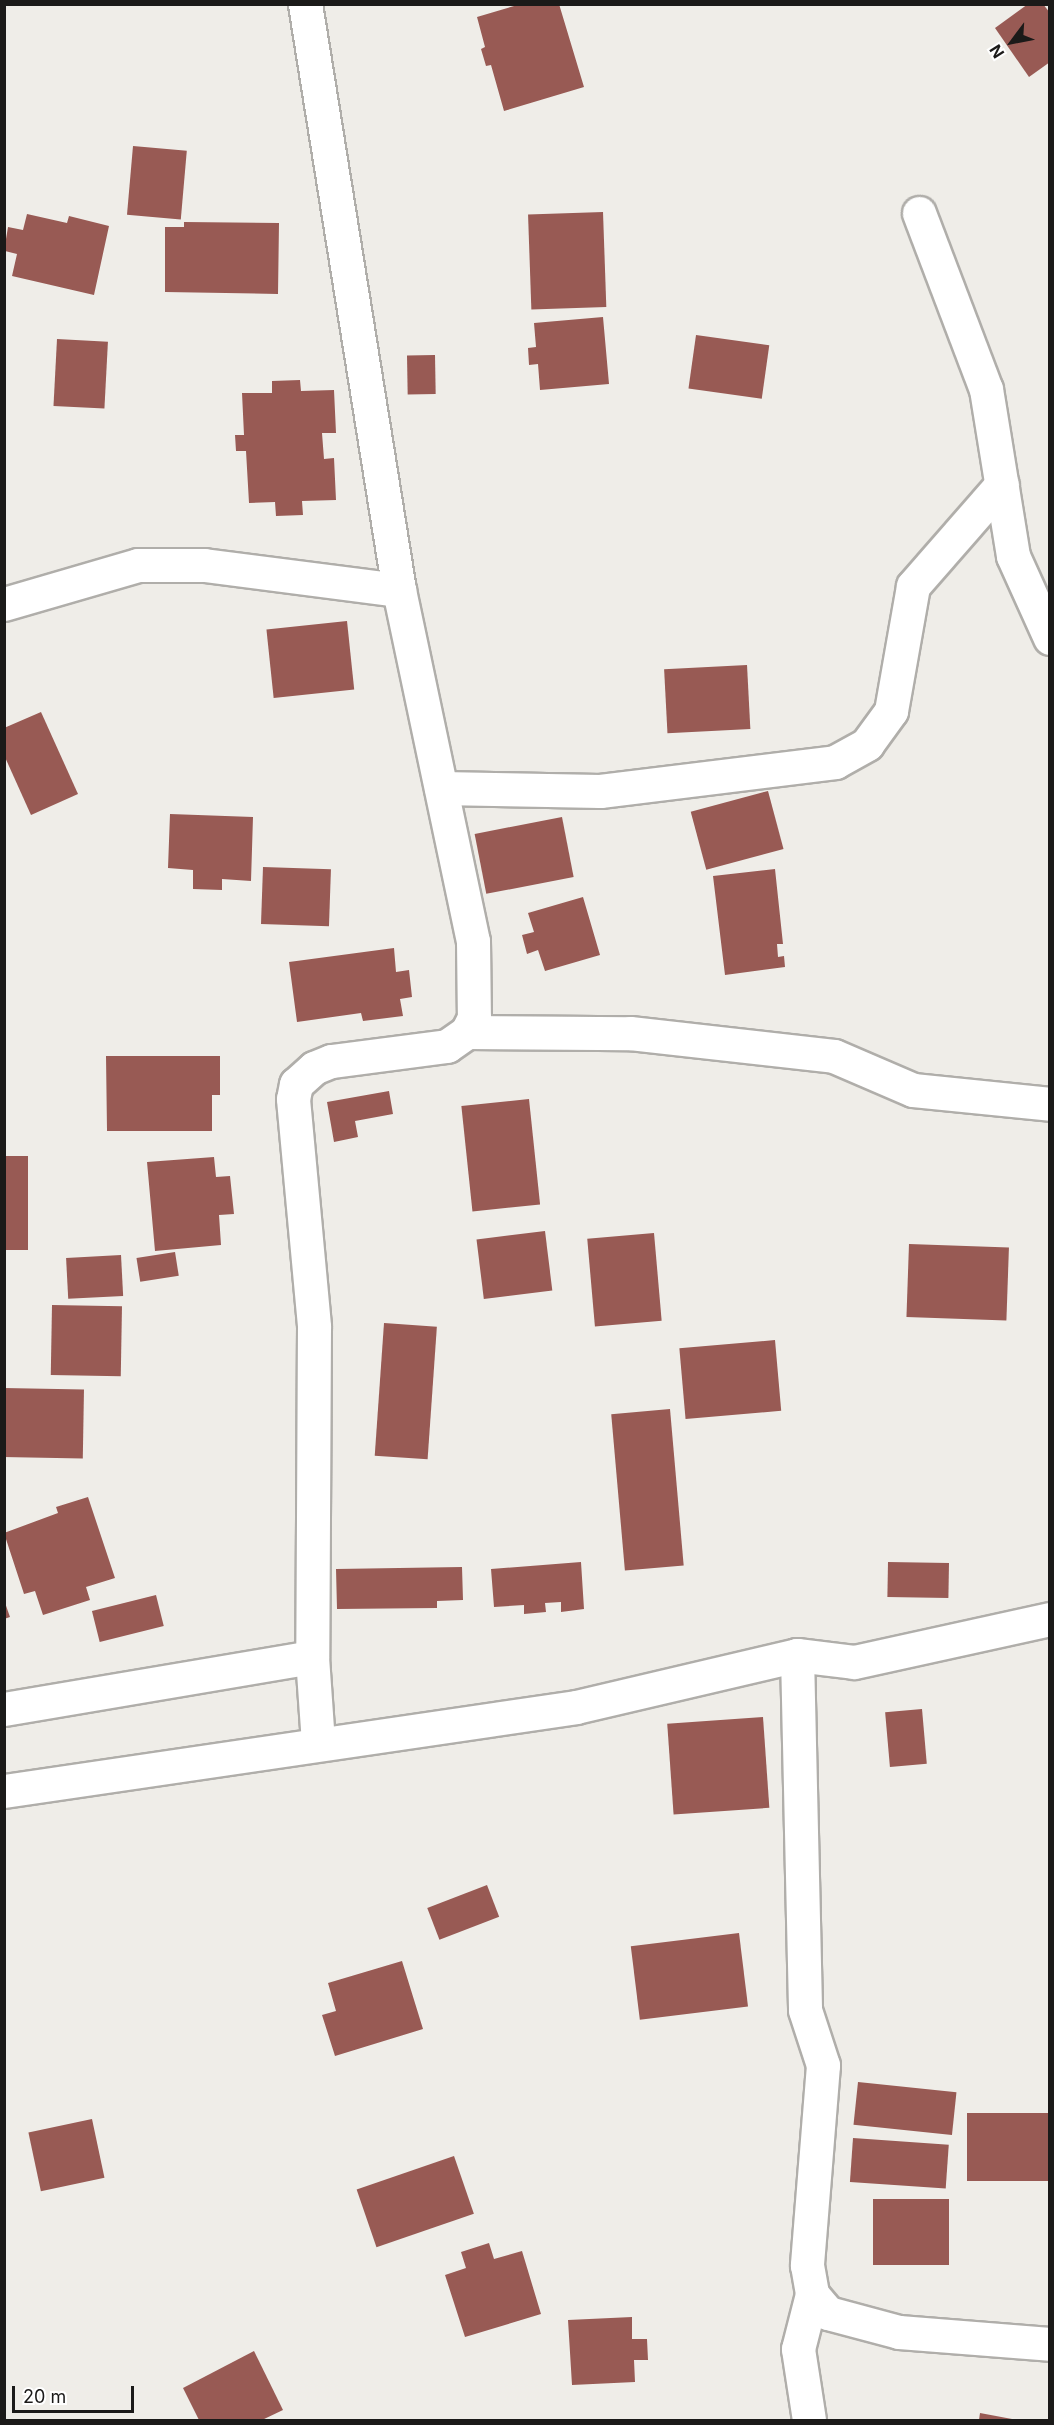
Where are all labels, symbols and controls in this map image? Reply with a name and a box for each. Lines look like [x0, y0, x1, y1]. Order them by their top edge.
north arrow [982, 12, 1042, 72]
text: N [985, 41, 1008, 62]
scale bar [15, 2374, 136, 2412]
text: 20 m [23, 2386, 66, 2407]

